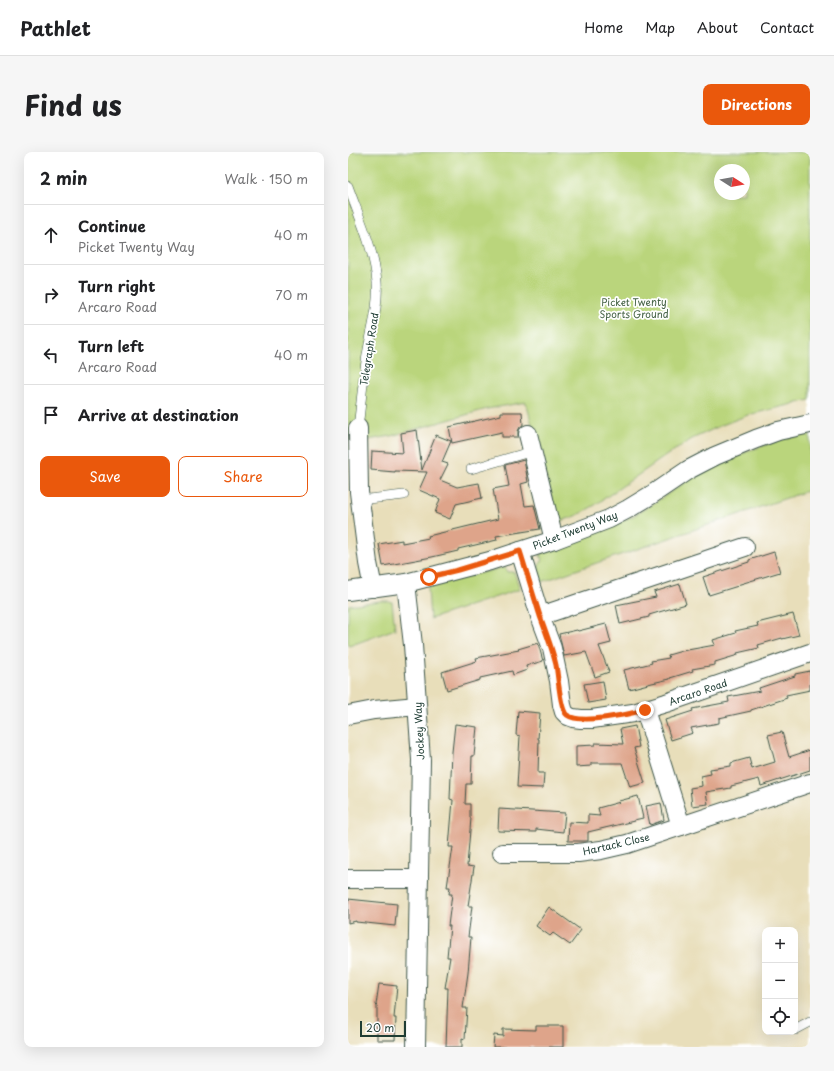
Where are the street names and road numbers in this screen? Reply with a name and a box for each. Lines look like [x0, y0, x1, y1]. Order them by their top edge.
street label: Telegraph Road [355, 311, 382, 387]
street label: Picket Twenty Way [530, 506, 620, 553]
street label: Arcaro Road [667, 674, 729, 709]
street label: Jockey Way [409, 701, 429, 760]
street label: Hartack Close [581, 829, 651, 858]

